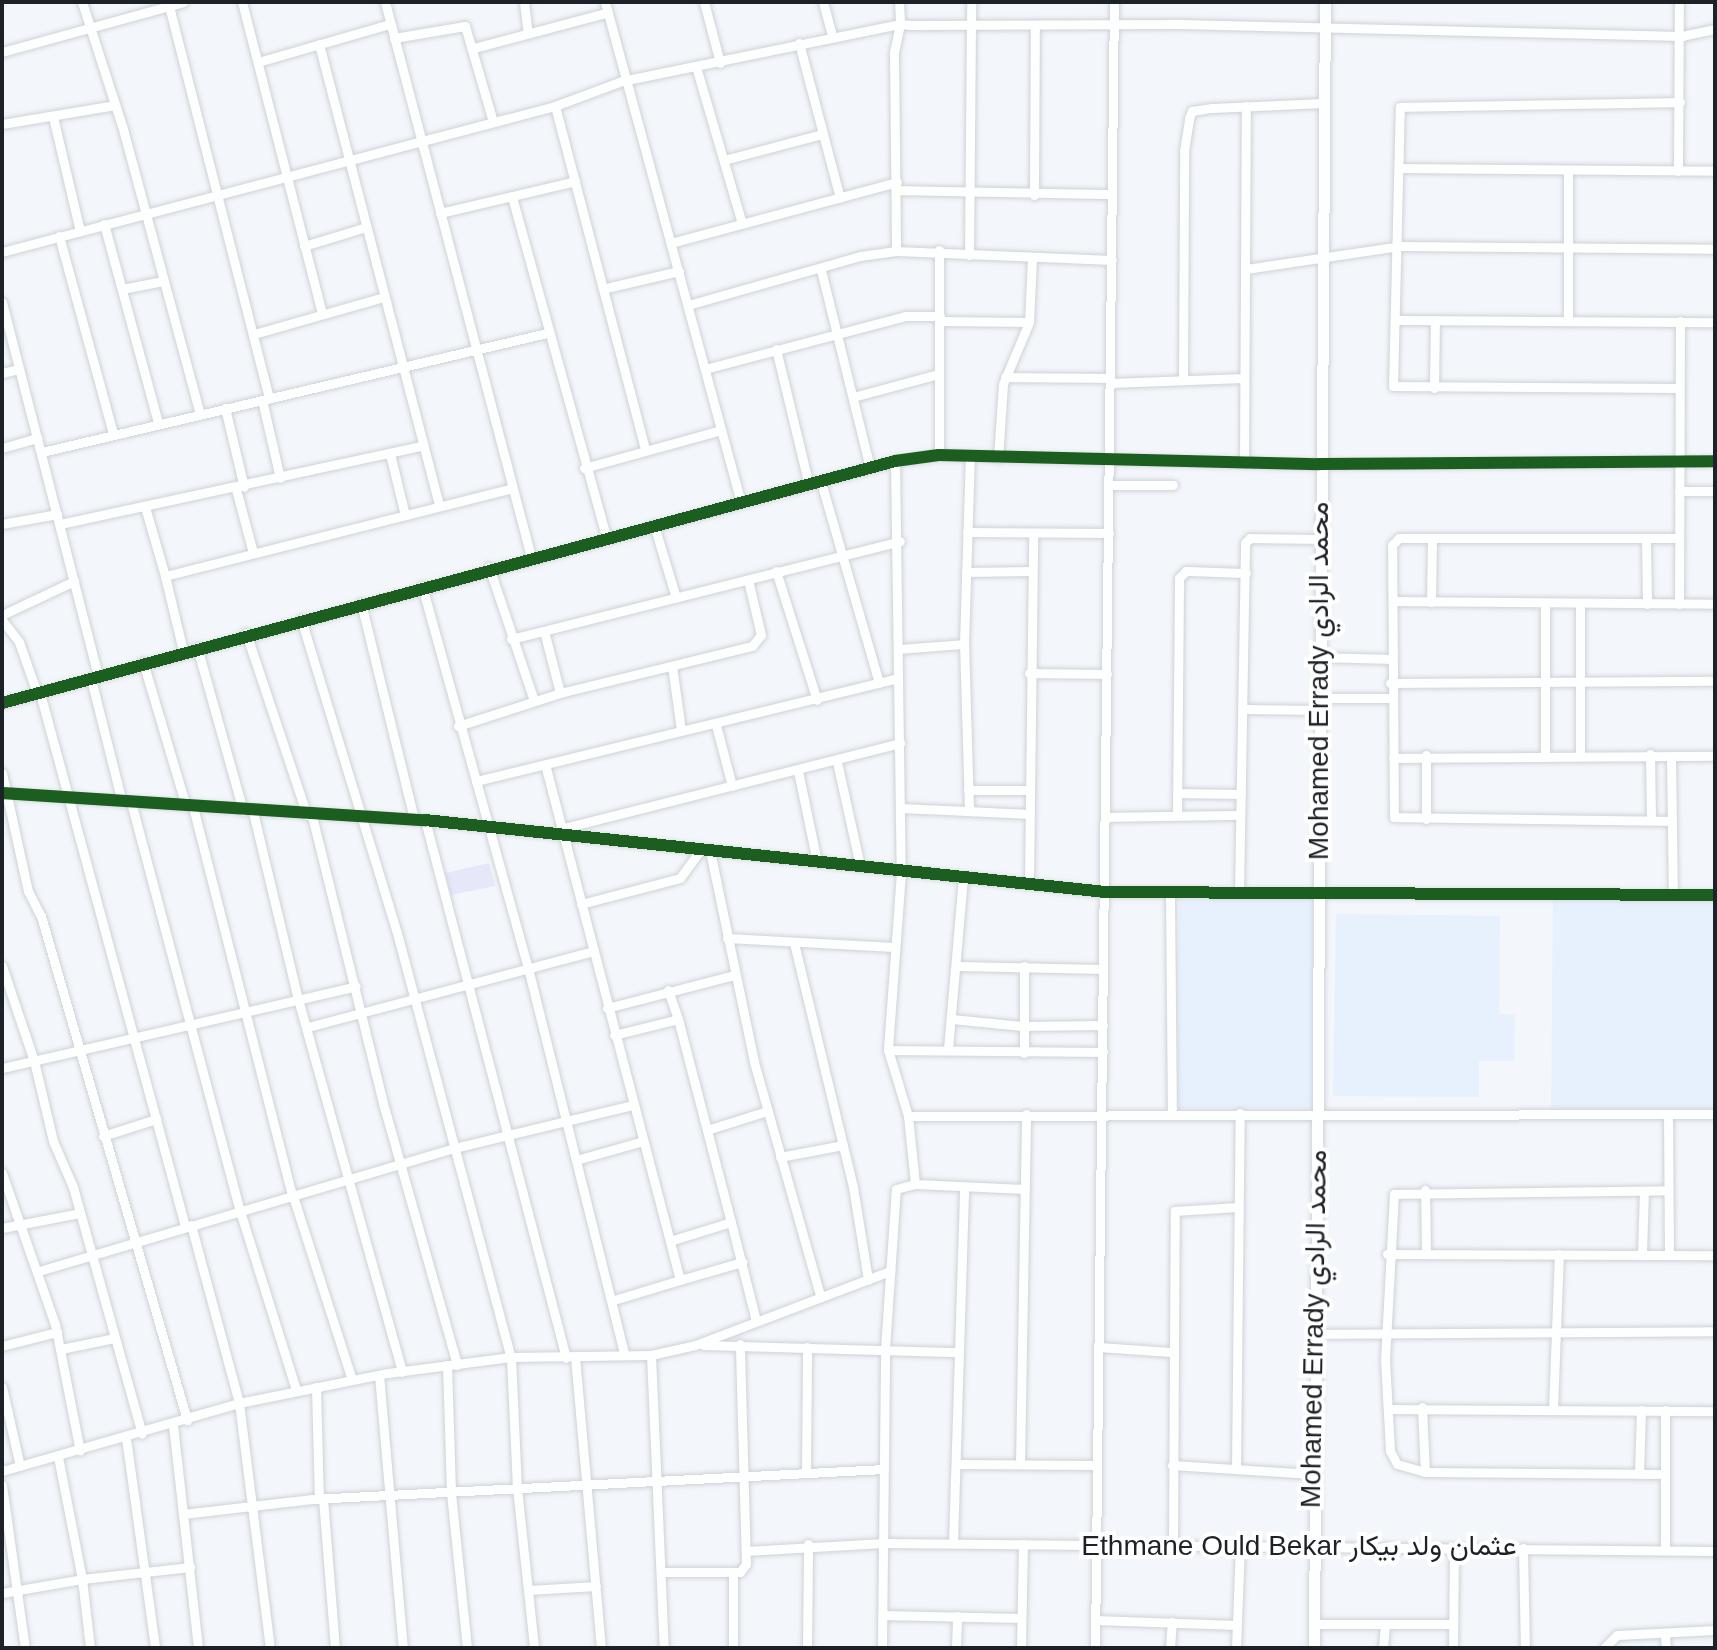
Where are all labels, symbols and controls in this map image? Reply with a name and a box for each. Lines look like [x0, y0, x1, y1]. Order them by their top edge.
street label: Mohamed Errady محمد الرادي [1302, 502, 1336, 860]
street label: Mohamed Errady محمد الرادي [1294, 1150, 1334, 1508]
street label: Ethmane Ould Bekar عثمان ولد بيكار [1081, 1529, 1517, 1563]

